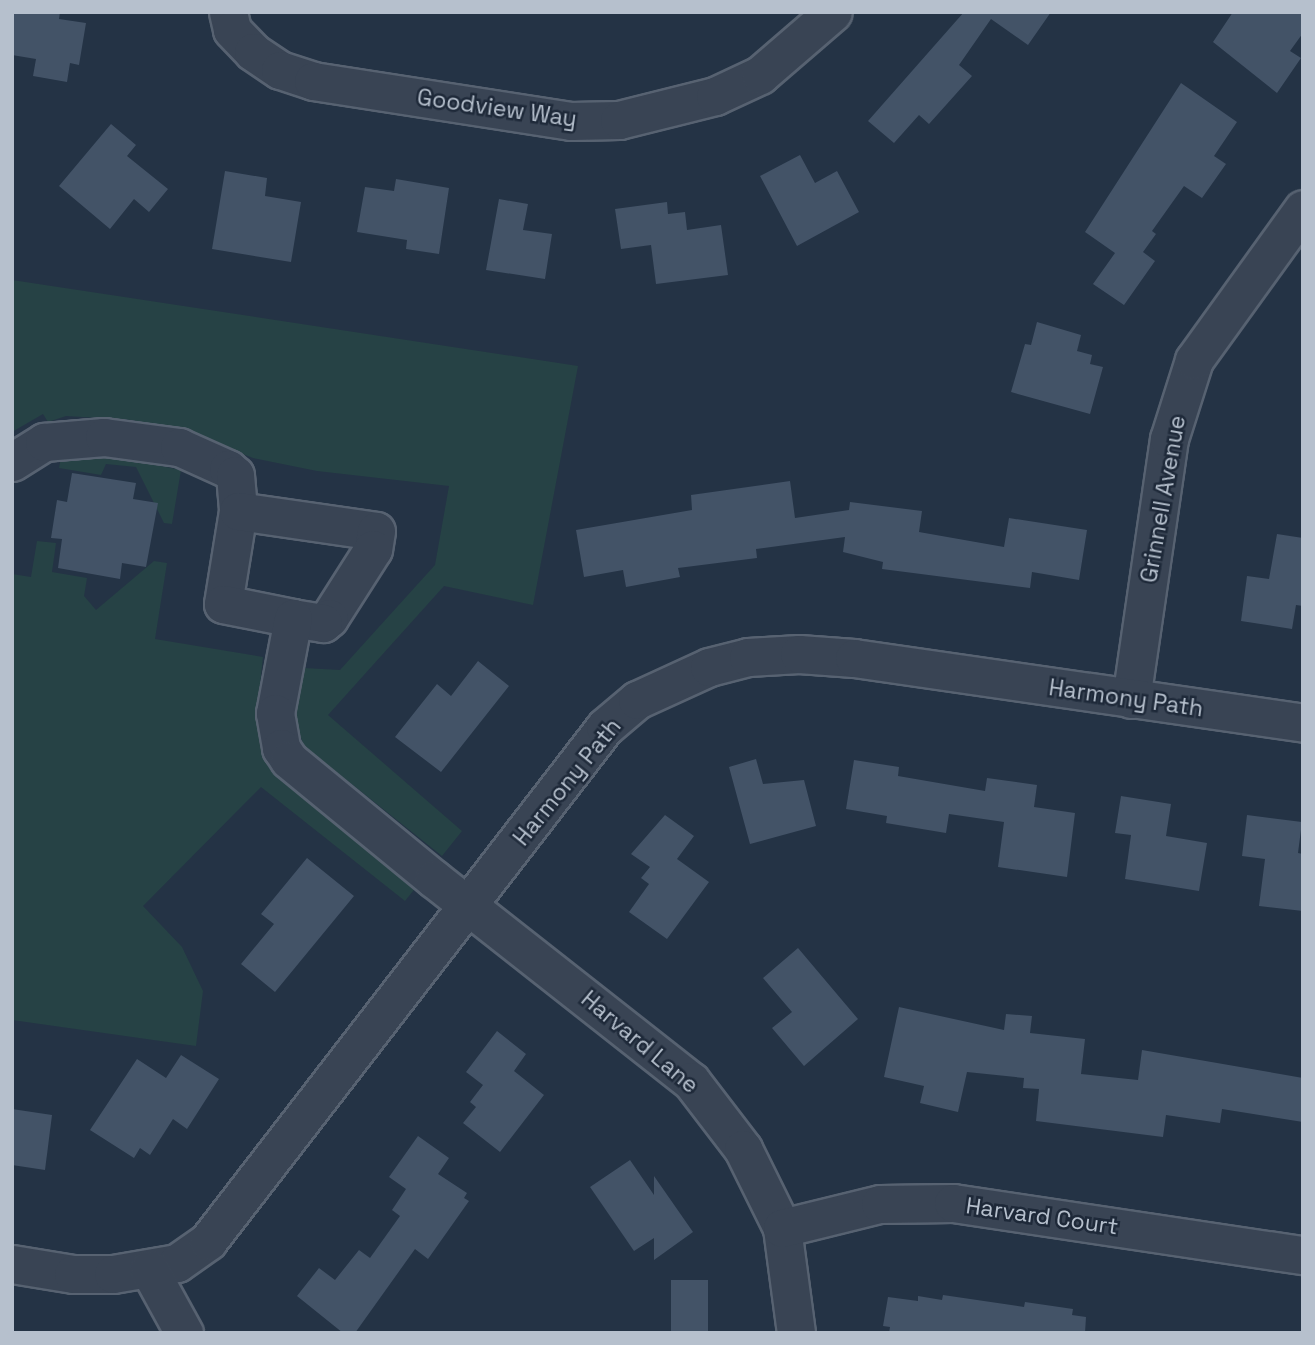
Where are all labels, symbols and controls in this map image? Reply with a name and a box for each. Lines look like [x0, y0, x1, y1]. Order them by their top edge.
street label: Goodview Way [415, 83, 579, 133]
street label: Grinnell Avenue [1135, 413, 1191, 585]
street label: Harmony Path [1047, 674, 1205, 722]
street label: Harmony Path [507, 713, 627, 851]
street label: Harvard Lane [576, 985, 704, 1099]
street label: Harvard Court [964, 1192, 1120, 1240]

